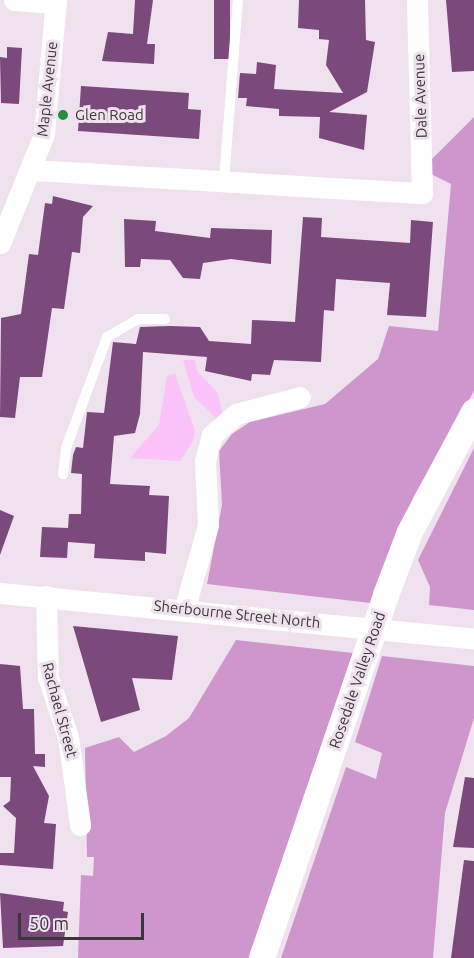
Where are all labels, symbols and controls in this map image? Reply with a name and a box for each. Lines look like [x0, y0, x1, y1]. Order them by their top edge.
street label: Maple Avenue [33, 40, 61, 138]
street label: Dale Avenue [410, 53, 430, 139]
place label: Glen Road [75, 106, 144, 124]
marker: Glen Road [56, 108, 70, 122]
street label: Sherbourne Street North [153, 596, 321, 632]
street label: Rosedale Valley Road [325, 609, 389, 751]
street label: Rachael Street [39, 660, 81, 760]
scale bar [21, 901, 147, 939]
text: 50 m [29, 913, 69, 933]

